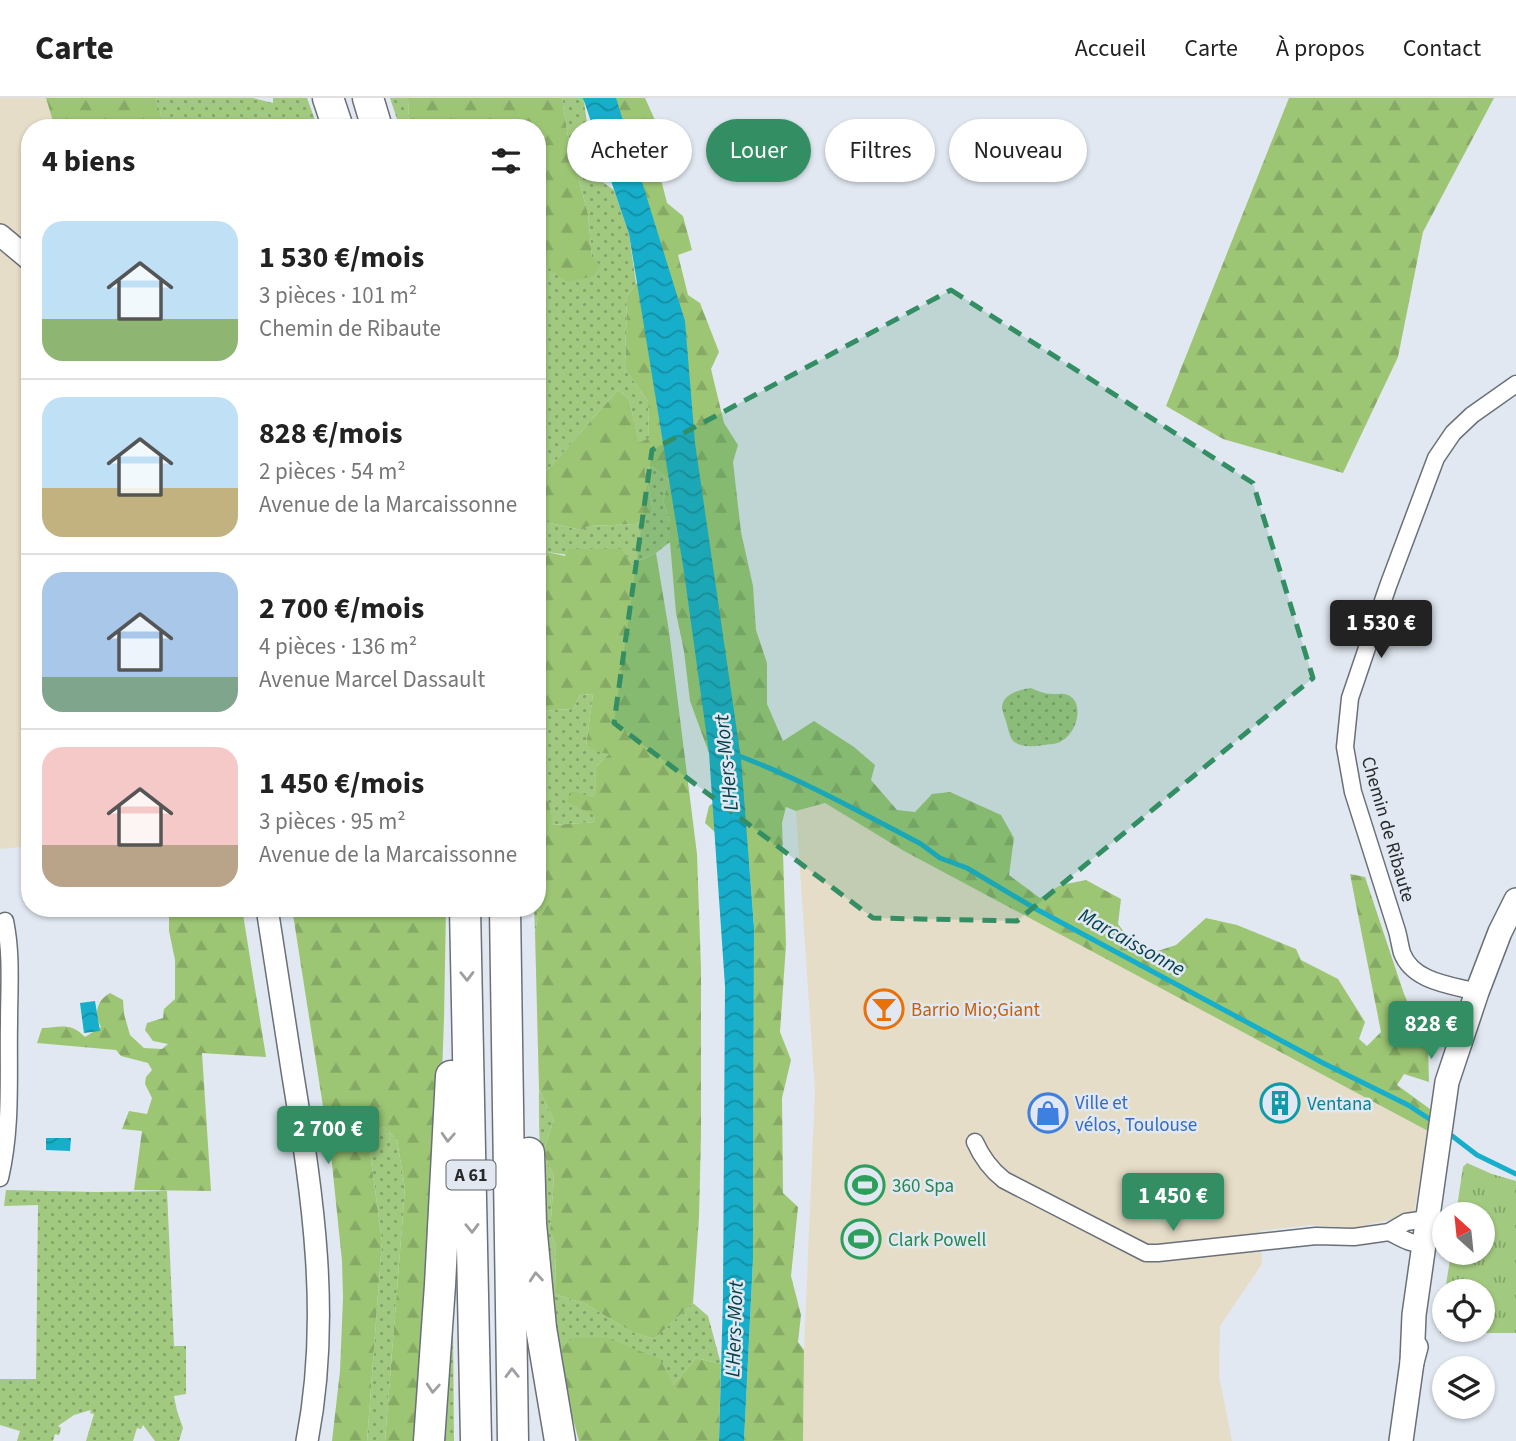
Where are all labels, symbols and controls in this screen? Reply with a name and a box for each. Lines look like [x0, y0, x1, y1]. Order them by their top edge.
text: Carte [35, 25, 114, 72]
text: Accueil [1075, 31, 1146, 66]
text: Carte [1184, 31, 1238, 66]
text: À propos [1276, 31, 1365, 66]
text: Contact [1403, 31, 1481, 66]
chip: Acheter [567, 119, 692, 182]
chip: Louer [706, 119, 811, 182]
chip: Filtres [825, 119, 935, 182]
chip: Nouveau [949, 119, 1087, 182]
text: 4 biens [42, 140, 135, 183]
icon: filters [487, 142, 525, 180]
text: 1 530 €/mois [259, 236, 424, 279]
icon: home [98, 249, 182, 333]
text: 3 pièces · 101 m² [259, 279, 417, 312]
text: Chemin de Ribaute [259, 312, 441, 345]
text: 828 €/mois [259, 412, 402, 455]
icon: home [98, 425, 182, 509]
text: 2 pièces · 54 m² [259, 455, 406, 488]
text: Avenue de la Marcaissonne [259, 488, 517, 521]
text: 2 700 €/mois [259, 587, 424, 630]
icon: home [98, 600, 182, 684]
pin: 1 530 € [1316, 601, 1446, 660]
text: 1 530 € [1346, 606, 1416, 639]
text: 4 pièces · 136 m² [259, 630, 417, 663]
text: Avenue Marcel Dassault [259, 663, 485, 696]
water label: L'Hers-Mort [706, 712, 746, 812]
street label: Chemin de Ribaute [1354, 753, 1421, 905]
text: 1 450 €/mois [259, 762, 424, 805]
icon: home [98, 775, 182, 859]
text: 3 pièces · 95 m² [259, 805, 406, 838]
text: Avenue de la Marcaissonne [259, 838, 517, 871]
water label: Marcaissonne [1073, 900, 1191, 984]
one-way arrow [459, 972, 475, 982]
bar icon: Barrio Mio;Giant [863, 988, 905, 1030]
place label: Barrio Mio;Giant [911, 997, 1041, 1024]
pin: 828 € [1382, 1002, 1480, 1061]
text: 828 € [1404, 1007, 1458, 1040]
building icon: Ventana [1259, 1082, 1301, 1124]
place label: Ville et vélos, Toulouse [1075, 1090, 1197, 1139]
place label: Ventana [1307, 1091, 1372, 1118]
shop icon: Ville et vélos, Toulouse [1027, 1092, 1069, 1134]
pin: 2 700 € [263, 1107, 393, 1166]
text: 2 700 € [293, 1112, 363, 1145]
one-way arrow [440, 1131, 455, 1142]
road number: A 61 [447, 1160, 496, 1190]
sports icon: 360 Spa [844, 1164, 886, 1206]
place label: 360 Spa [892, 1173, 954, 1200]
pin: 1 450 € [1108, 1174, 1238, 1233]
text: 1 450 € [1138, 1179, 1208, 1212]
north arrow [1432, 1202, 1494, 1265]
map controls [1432, 1202, 1495, 1419]
sports icon: Clark Powell [840, 1218, 882, 1260]
one-way arrow [464, 1224, 480, 1234]
place label: Clark Powell [888, 1227, 986, 1254]
one-way arrow [529, 1271, 544, 1282]
water label: L'Hers-Mort [717, 1279, 751, 1378]
button: locate [1432, 1279, 1495, 1342]
button: layers [1432, 1356, 1495, 1419]
one-way arrow [504, 1367, 519, 1378]
one-way arrow [426, 1383, 441, 1394]

